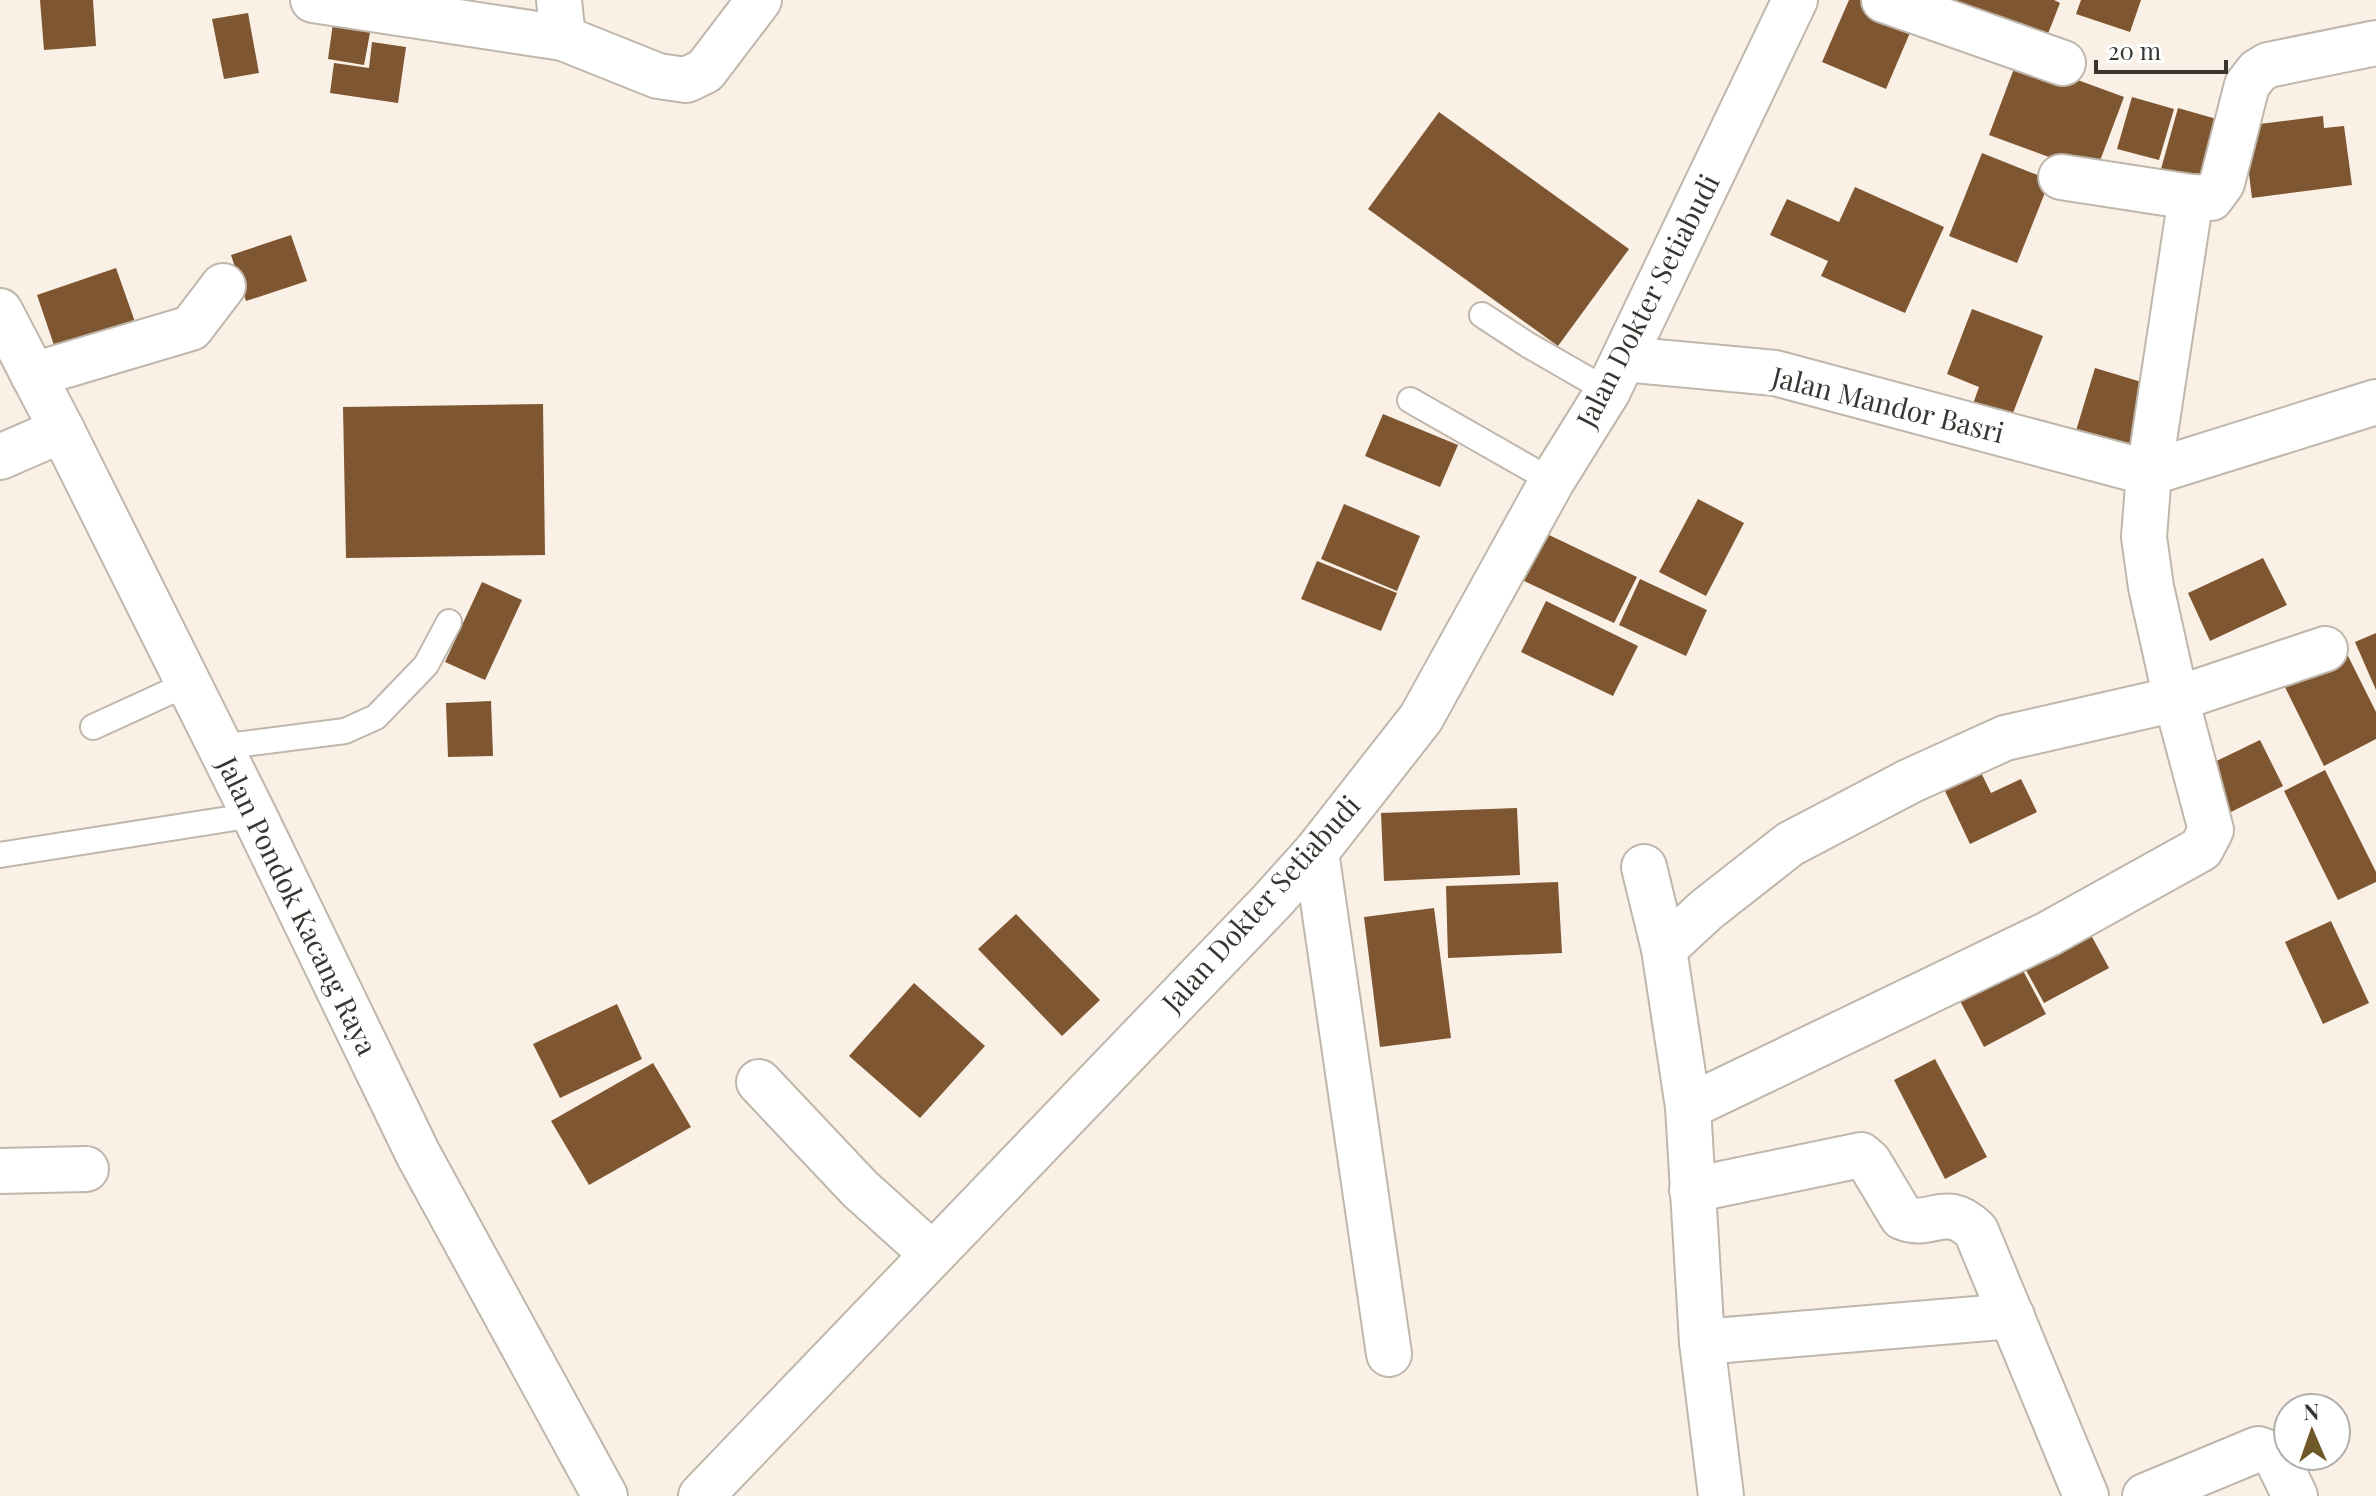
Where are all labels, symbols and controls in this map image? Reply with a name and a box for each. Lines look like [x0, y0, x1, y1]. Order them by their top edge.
scale bar [2096, 24, 2226, 74]
text: 20 m [2108, 34, 2161, 66]
street label: Jalan Dokter Setiabudi [1566, 167, 1727, 434]
street label: Jalan Mandor Basri [1767, 357, 2008, 450]
street label: Jalan Pondok Kacang Raya [210, 749, 387, 1061]
street label: Jalan Dokter Setiabudi [1152, 787, 1367, 1020]
north arrow [2272, 1392, 2352, 1472]
text: N [2303, 1396, 2320, 1426]

